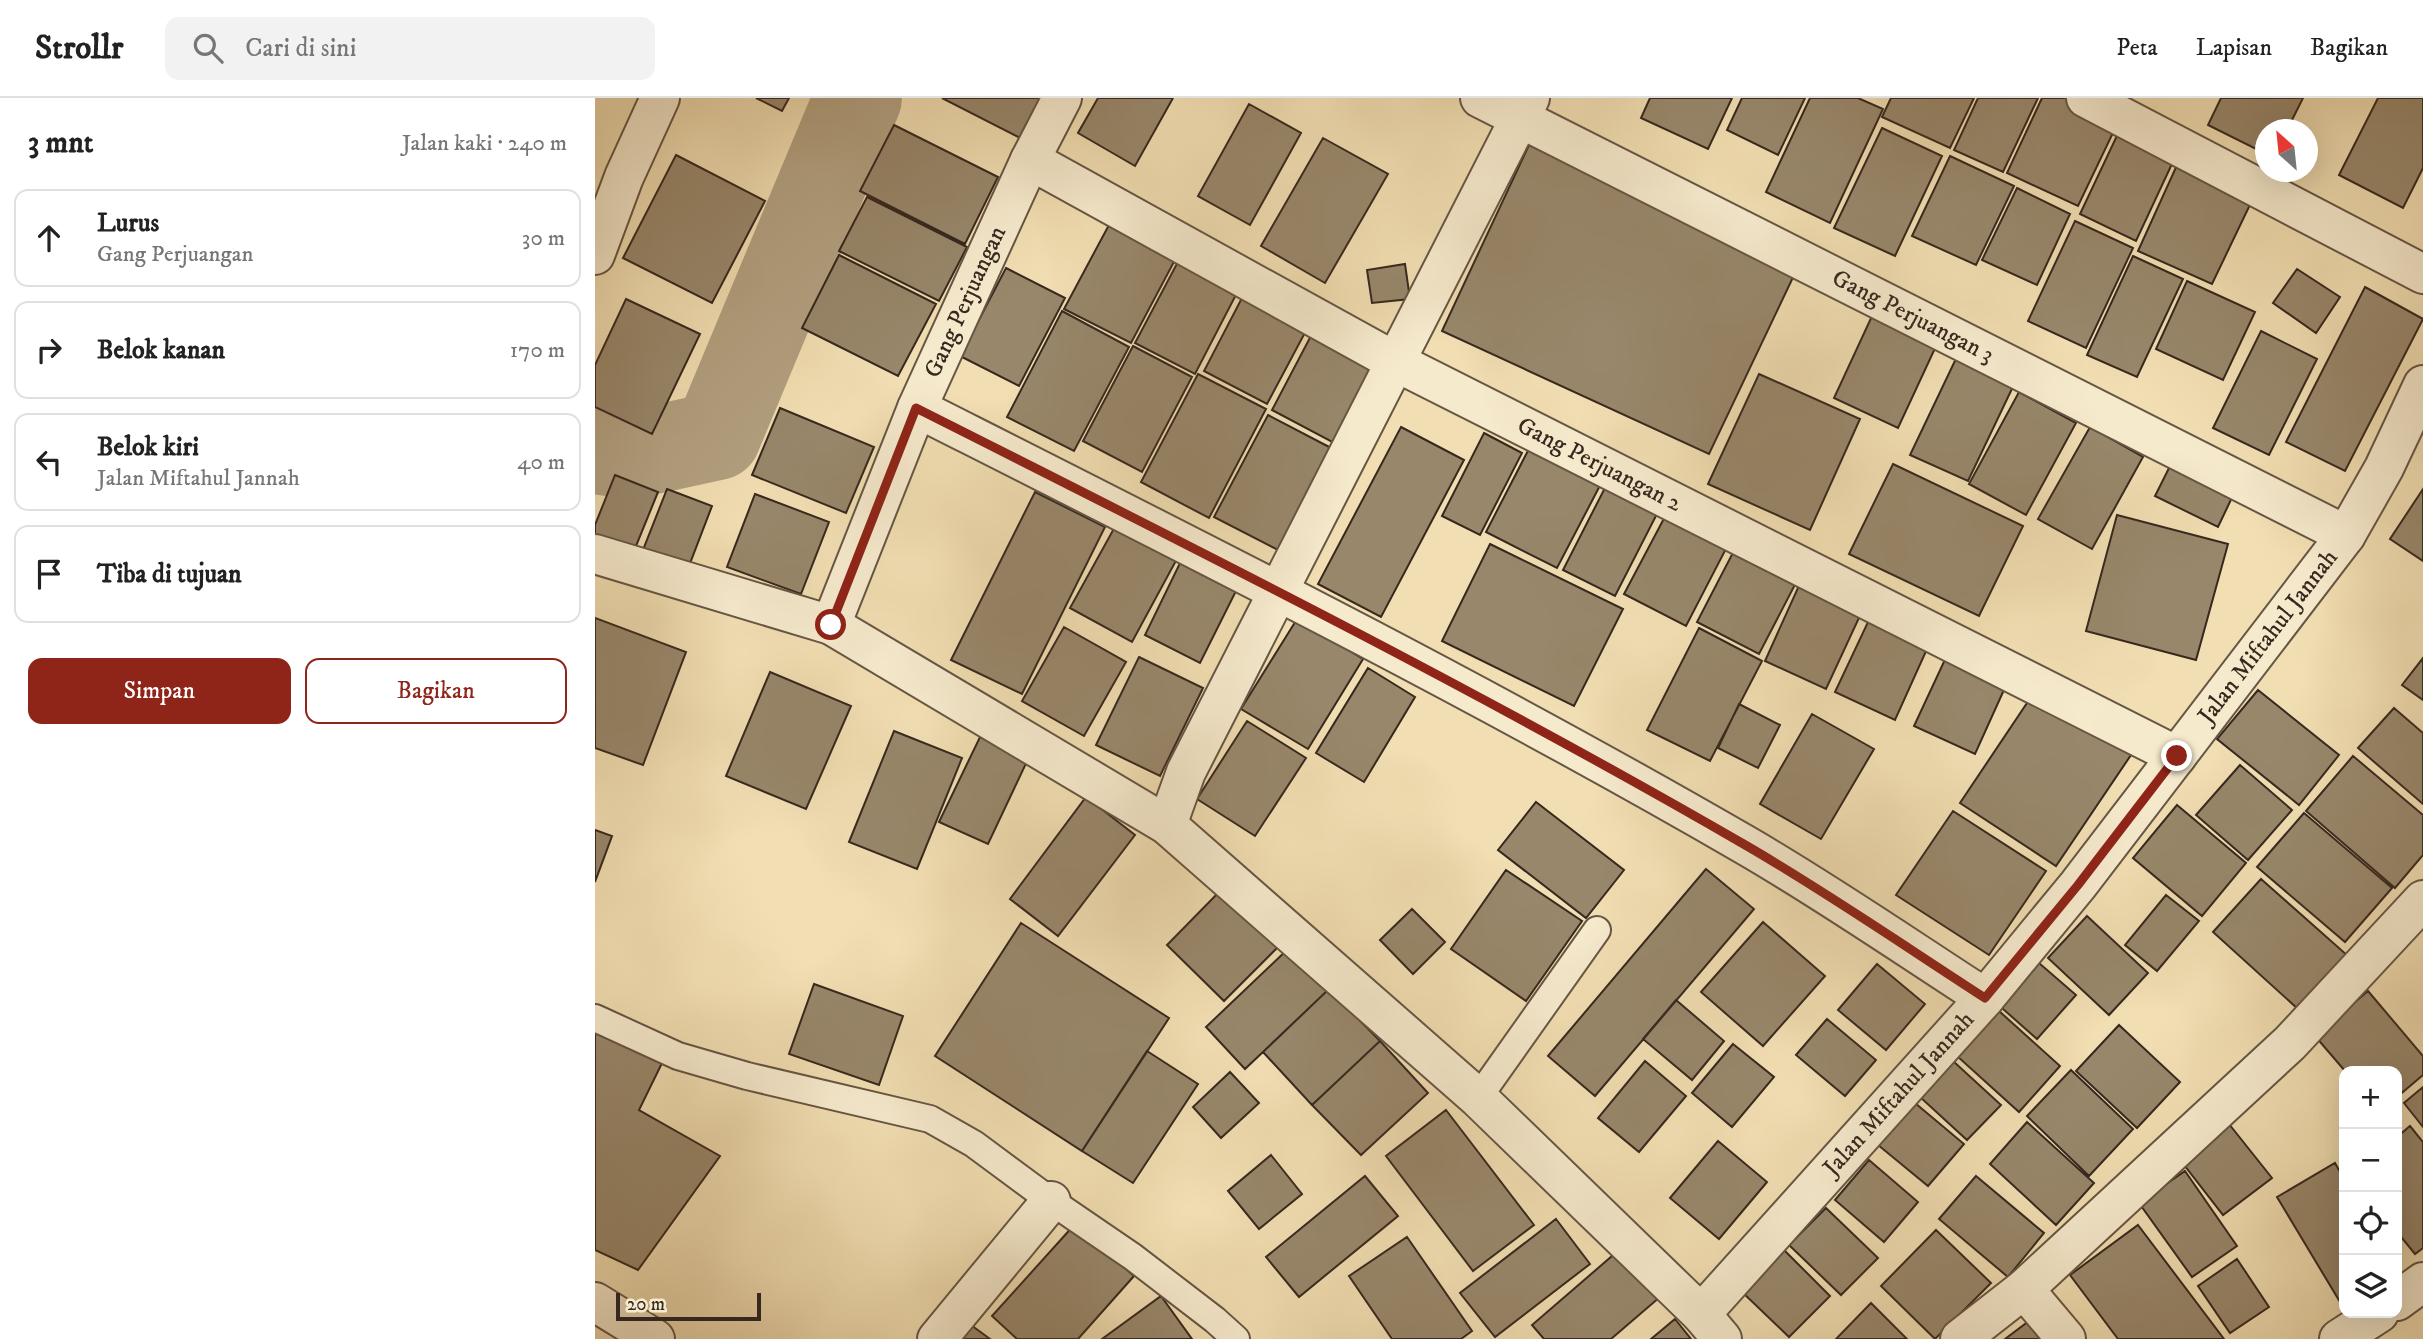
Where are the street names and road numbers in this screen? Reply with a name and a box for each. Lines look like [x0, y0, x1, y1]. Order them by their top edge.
street label: Gang Perjuangan [918, 221, 1013, 382]
street label: Gang Perjuangan 3 [1827, 263, 1999, 370]
street label: Gang Perjuangan 2 [1512, 411, 1687, 519]
street label: Jalan Miftahul Jannah [2191, 543, 2345, 731]
street label: Jalan Miftahul Jannah [1816, 1005, 1981, 1184]

